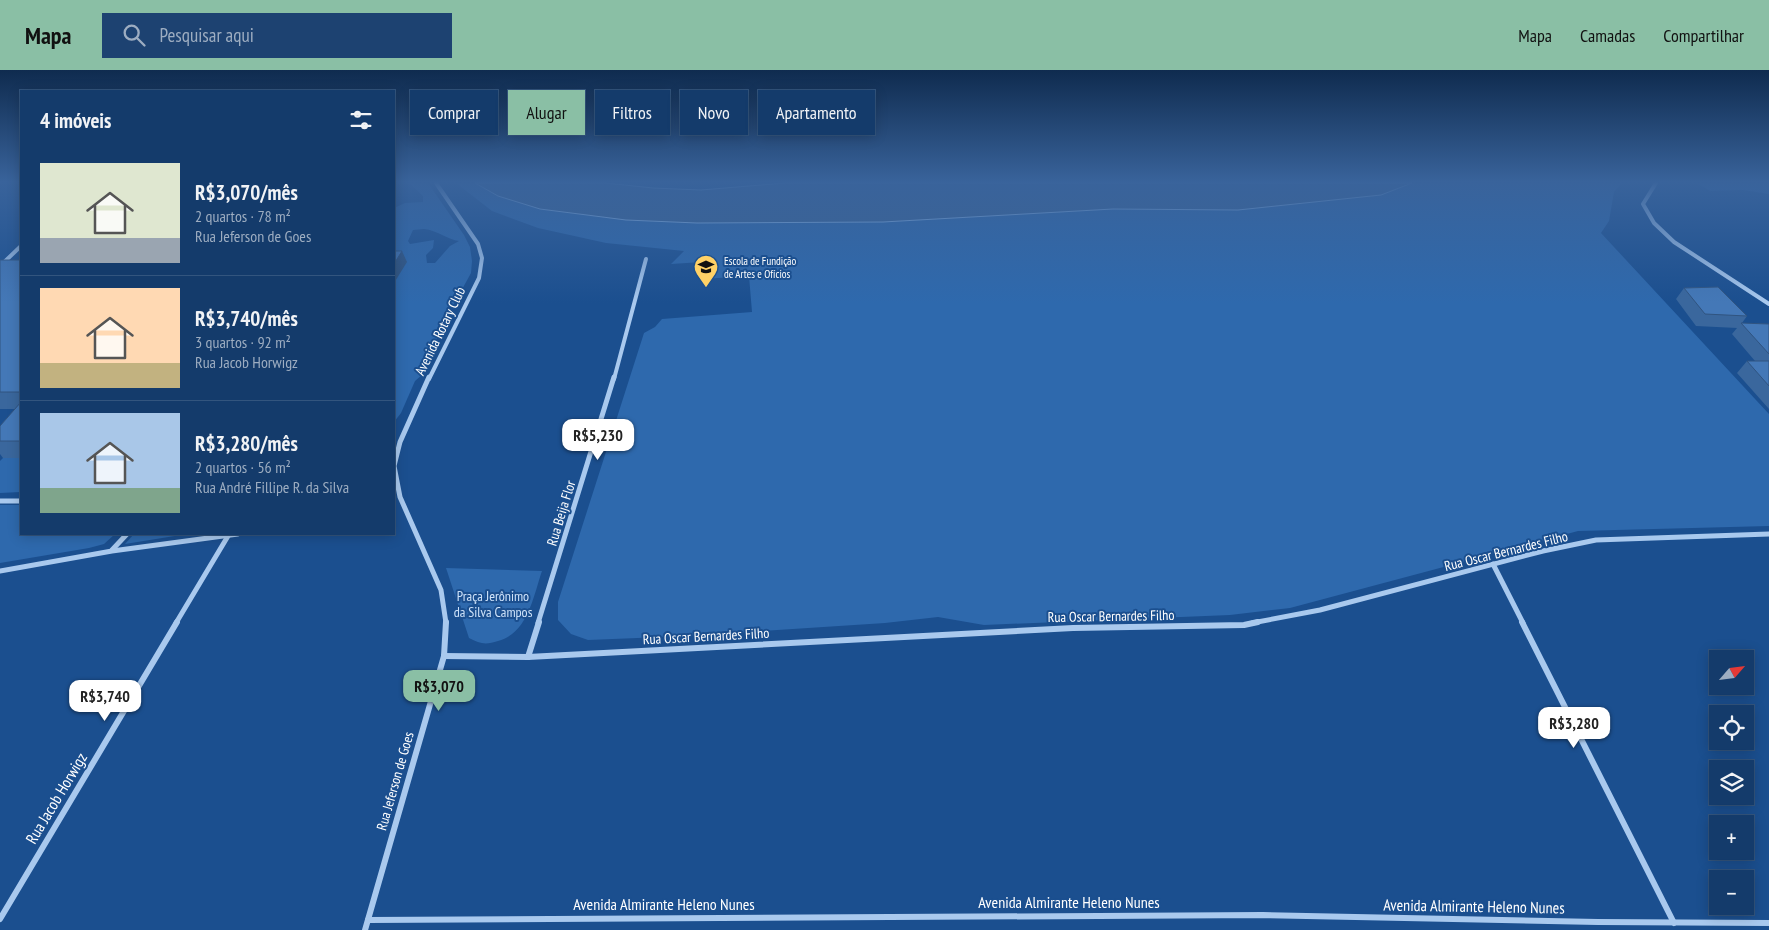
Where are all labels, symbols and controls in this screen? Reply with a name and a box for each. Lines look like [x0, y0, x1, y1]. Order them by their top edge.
search box [102, 13, 452, 58]
text: Mapa [25, 20, 72, 51]
icon: search [120, 21, 148, 49]
text: Pesquisar aqui [160, 23, 254, 47]
text: Mapa [1518, 24, 1552, 47]
text: Camadas [1580, 24, 1635, 47]
text: Compartilhar [1663, 24, 1744, 47]
chip: Comprar [410, 90, 498, 135]
chip: Alugar [508, 90, 585, 135]
chip: Filtros [595, 90, 670, 135]
chip: Novo [680, 90, 748, 135]
chip: Apartamento [758, 90, 875, 135]
icon: filters [347, 106, 375, 134]
text: 4 imóveis [40, 107, 111, 134]
text: R$3,070/mês [195, 179, 298, 206]
icon: home [80, 183, 140, 243]
text: 2 quartos · 78 m² [195, 206, 291, 226]
text: Rua Jeferson de Goes [195, 226, 311, 246]
school or university icon: Escola de Fundição de Artes e Ofícios [693, 254, 719, 288]
place label: Escola de Fundição de Artes e Ofícios [724, 254, 796, 281]
street label: Avenida Rotary Club [411, 284, 469, 378]
text: R$3,740/mês [195, 305, 298, 332]
icon: home [80, 308, 140, 368]
text: 3 quartos · 92 m² [195, 332, 291, 352]
text: Rua Jacob Horwigz [195, 352, 298, 372]
pin: R$5,230 [552, 418, 644, 461]
text: R$5,230 [573, 425, 623, 445]
text: R$3,280/mês [195, 430, 298, 457]
icon: home [80, 433, 140, 493]
text: 2 quartos · 56 m² [195, 457, 291, 477]
text: Rua André Fillipe R. da Silva [195, 477, 349, 497]
street label: Rua Beija Flor [543, 478, 579, 548]
street label: Rua Oscar Bernardes Filho [1442, 527, 1570, 575]
park label: Praça Jerônimo da Silva Campos [454, 587, 533, 621]
street label: Rua Oscar Bernardes Filho [1047, 606, 1175, 626]
street label: Rua Oscar Bernardes Filho [642, 624, 770, 648]
north arrow [1709, 650, 1754, 695]
map controls [1709, 650, 1754, 915]
pin: R$3,070 [393, 670, 485, 712]
text: R$3,070 [414, 676, 464, 696]
pin: R$3,740 [59, 680, 151, 722]
text: R$3,740 [80, 686, 130, 706]
button: locate [1709, 705, 1754, 750]
pin: R$3,280 [1528, 706, 1620, 749]
text: R$3,280 [1549, 713, 1599, 733]
street label: Rua Jeferson de Goes [372, 729, 418, 832]
street label: Rua Jacob Horwigz [21, 749, 91, 847]
button: layers [1709, 760, 1754, 805]
button: + [1709, 815, 1754, 860]
button: − [1709, 870, 1754, 915]
street label: Avenida Almirante Heleno Nunes [978, 892, 1160, 912]
street label: Avenida Almirante Heleno Nunes [573, 894, 755, 914]
street label: Avenida Almirante Heleno Nunes [1383, 894, 1565, 918]

